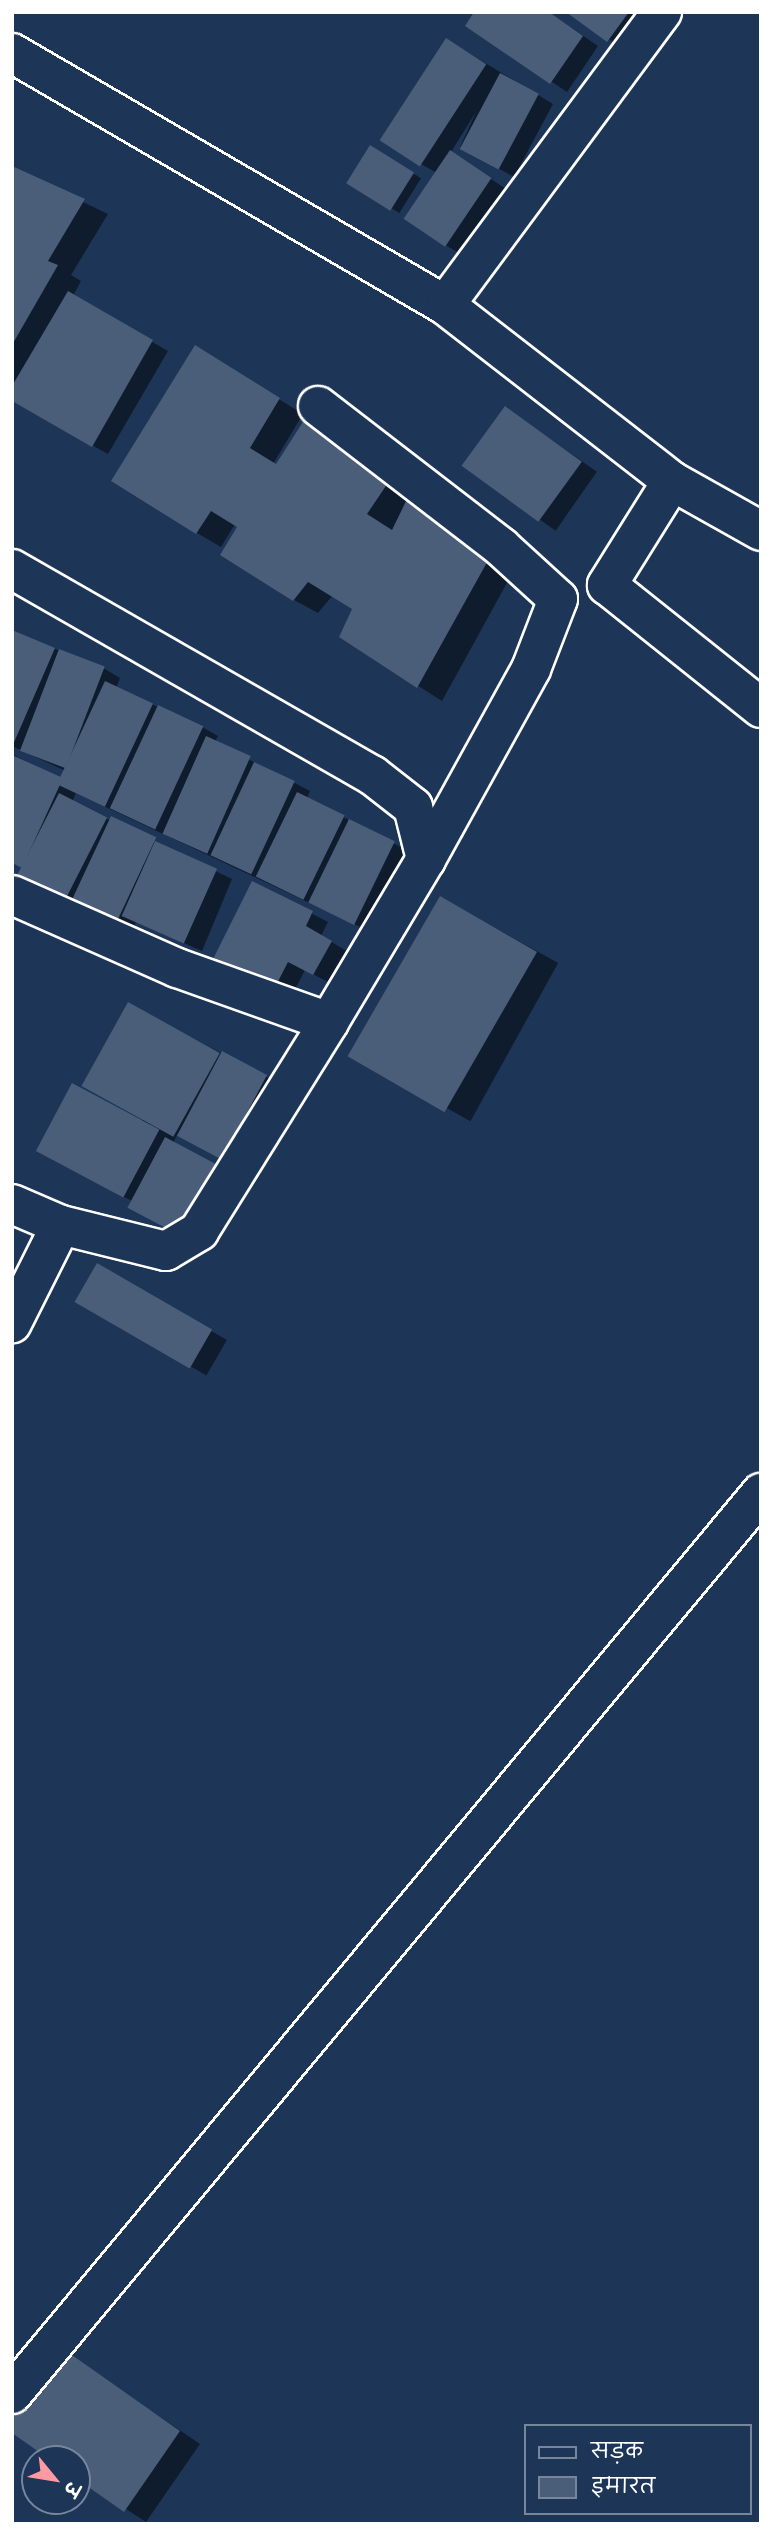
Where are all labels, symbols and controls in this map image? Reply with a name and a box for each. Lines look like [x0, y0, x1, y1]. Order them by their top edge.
legend [524, 2424, 752, 2515]
text: सड़क [591, 2437, 643, 2464]
north arrow [21, 2445, 91, 2515]
text: इमारत [591, 2472, 655, 2499]
text: उ [59, 2478, 86, 2501]

